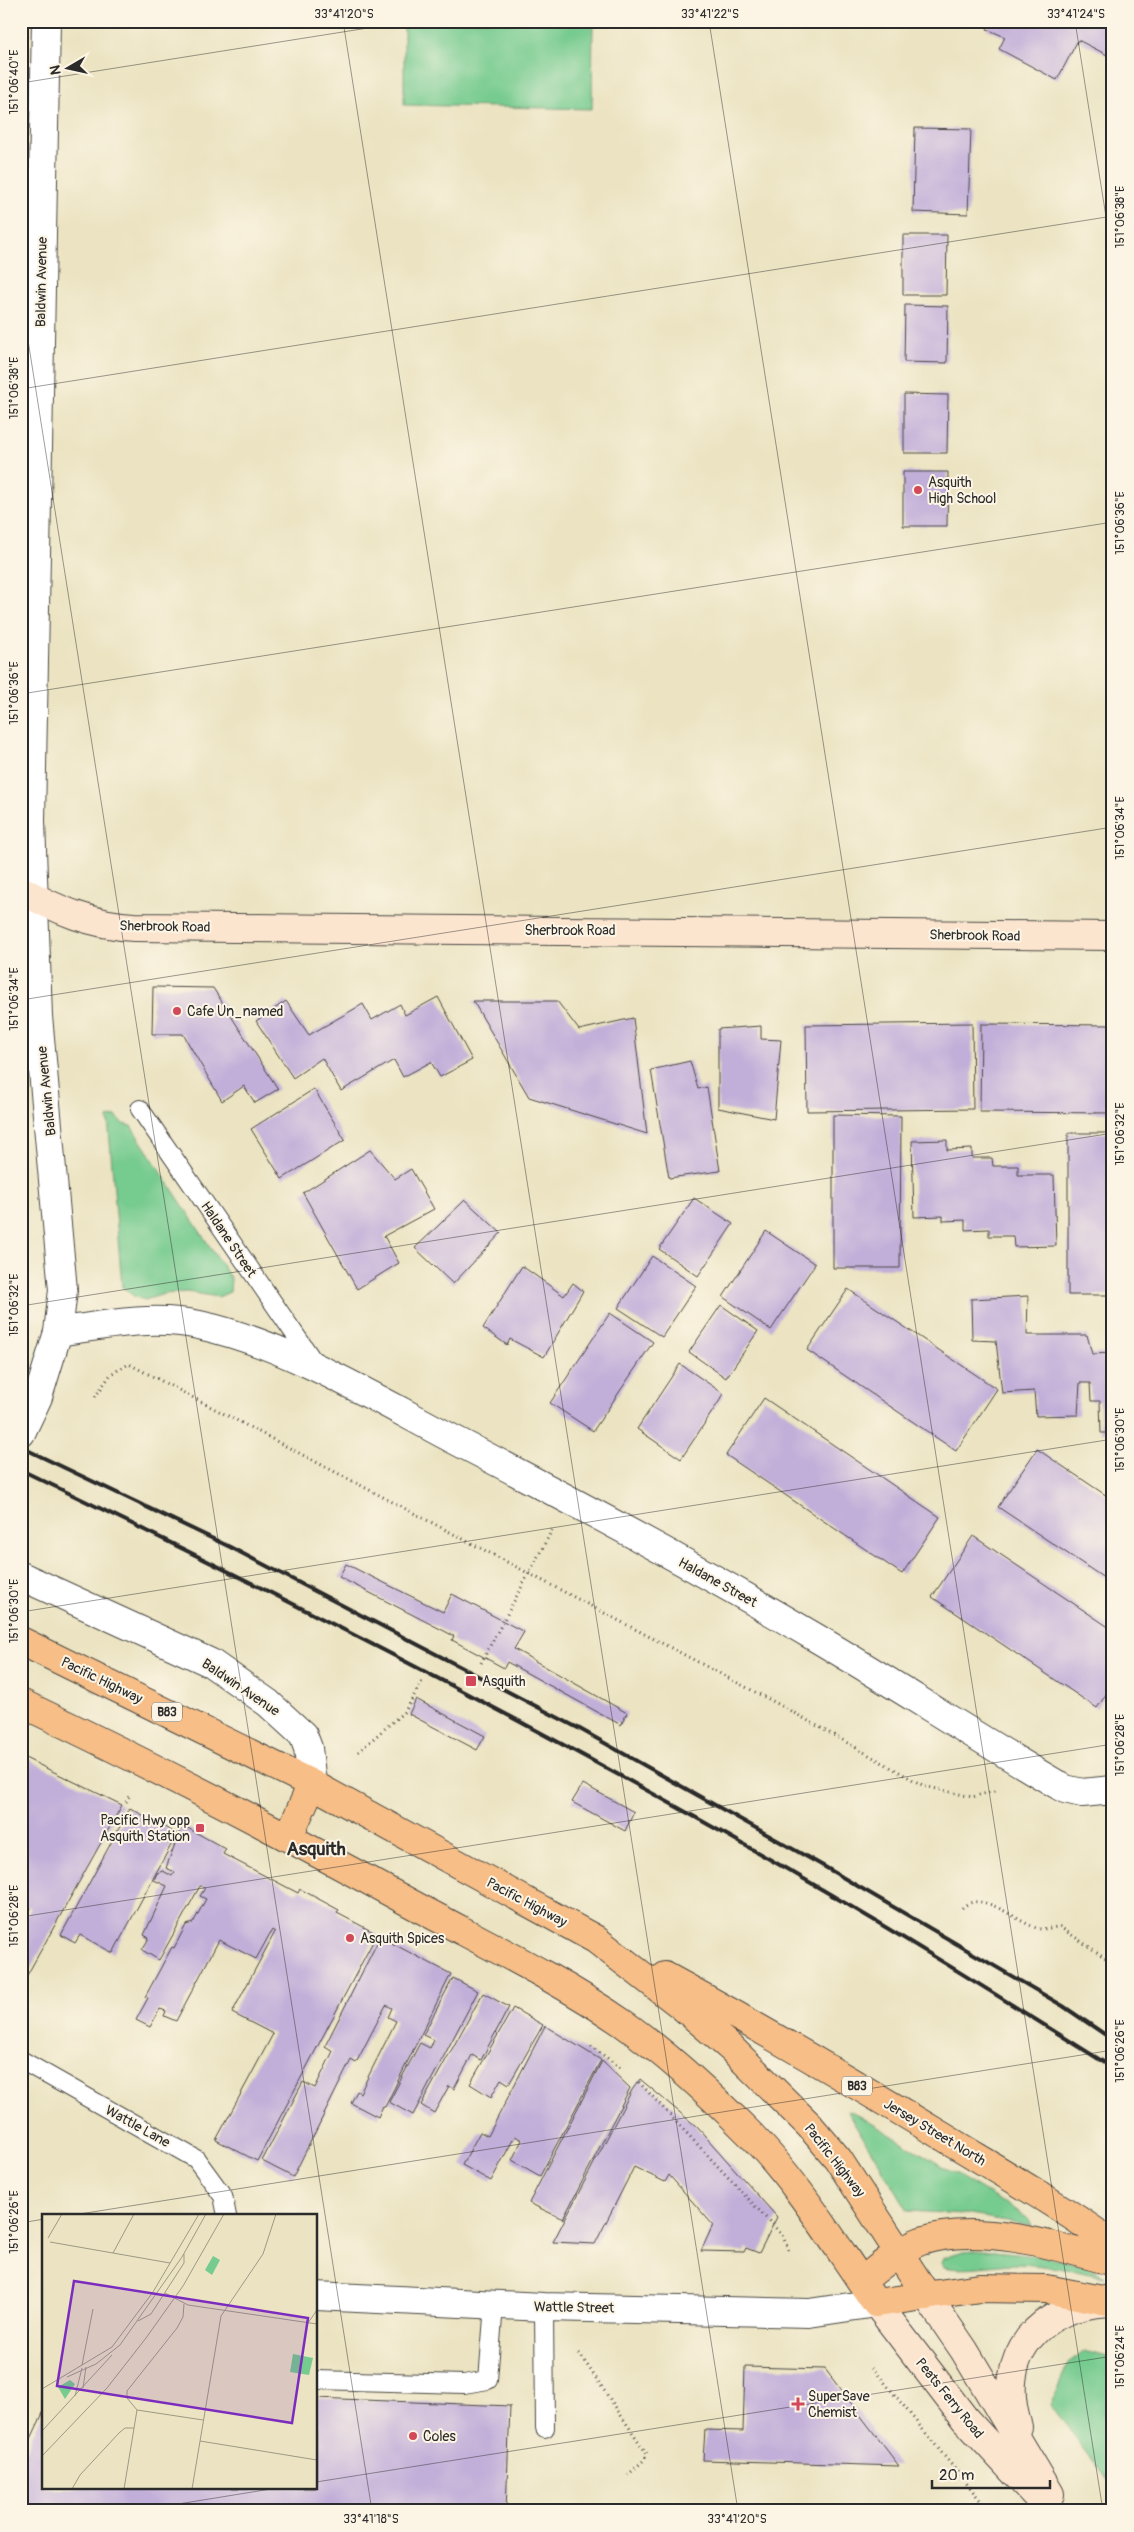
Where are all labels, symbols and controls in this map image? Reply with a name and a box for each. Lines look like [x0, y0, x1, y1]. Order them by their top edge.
text: 33°41'20"S [314, 7, 374, 22]
text: 33°41'22"S [681, 7, 739, 22]
text: 33°41'24"S [1047, 7, 1105, 22]
north arrow [42, 42, 92, 92]
text: 151°06'40"E [7, 50, 22, 114]
text: N [47, 64, 65, 76]
text: 151°06'38"E [1113, 186, 1128, 248]
street label: Baldwin Avenue [32, 237, 51, 327]
text: 151°06'38"E [7, 357, 22, 419]
place label: Asquith High School [928, 474, 996, 507]
marker: Asquith High School [912, 484, 924, 496]
text: 151°06'36"E [1113, 491, 1128, 555]
text: 151°06'36"E [7, 661, 22, 725]
text: 151°06'34"E [1113, 796, 1128, 860]
street label: Sherbrook Road [119, 917, 211, 936]
street label: Sherbrook Road [524, 922, 616, 939]
street label: Sherbrook Road [929, 926, 1021, 945]
text: 151°06'34"E [7, 967, 22, 1031]
place label: Cafe Un_named [187, 1003, 284, 1020]
marker: Cafe Un_named [171, 1005, 183, 1017]
street label: Baldwin Avenue [33, 1045, 60, 1137]
text: 151°06'32"E [1113, 1102, 1128, 1166]
street label: Haldane Street [197, 1198, 260, 1281]
text: 151°06'32"E [7, 1273, 22, 1337]
text: 151°06'30"E [1113, 1408, 1128, 1472]
street label: Haldane Street [675, 1554, 760, 1611]
text: 151°06'30"E [7, 1579, 22, 1643]
street label: Pacific Highway [58, 1653, 145, 1708]
street label: Baldwin Avenue [198, 1655, 283, 1720]
place label: Asquith [482, 1673, 526, 1690]
marker: Asquith [464, 1674, 478, 1688]
road number: B83 [152, 1702, 182, 1721]
text: 151°06'28"E [1113, 1714, 1128, 1776]
place label: Pacific Hwy opp Asquith Station [100, 1812, 190, 1845]
marker: Pacific Hwy opp Asquith Station [194, 1822, 206, 1834]
district label: Asquith [286, 1837, 346, 1861]
street label: Pacific Highway [484, 1874, 570, 1931]
text: 151°06'28"E [7, 1885, 22, 1947]
place label: Asquith Spices [360, 1930, 445, 1947]
marker: Asquith Spices [344, 1932, 356, 1944]
text: 151°06'26"E [1113, 2019, 1128, 2083]
road number: B83 [842, 2076, 872, 2096]
street label: Jersey Street North [881, 2095, 989, 2170]
street label: Wattle Lane [102, 2102, 173, 2151]
street label: Pacific Highway [801, 2120, 869, 2200]
text: 151°06'26"E [7, 2190, 22, 2254]
inset map [42, 2214, 318, 2490]
street label: Wattle Street [534, 2298, 615, 2317]
text: 151°06'24"E [1113, 2325, 1128, 2389]
street label: Peats Ferry Road [912, 2355, 987, 2442]
place label: SuperSave Chemist [808, 2388, 870, 2421]
marker: SuperSave Chemist [792, 2398, 804, 2410]
place label: Coles [423, 2428, 456, 2445]
marker: Coles [407, 2430, 419, 2442]
scale bar [932, 2457, 1049, 2489]
text: 20 m [939, 2466, 974, 2485]
text: 33°41'18"S [343, 2512, 399, 2527]
text: 33°41'20"S [707, 2512, 767, 2527]

